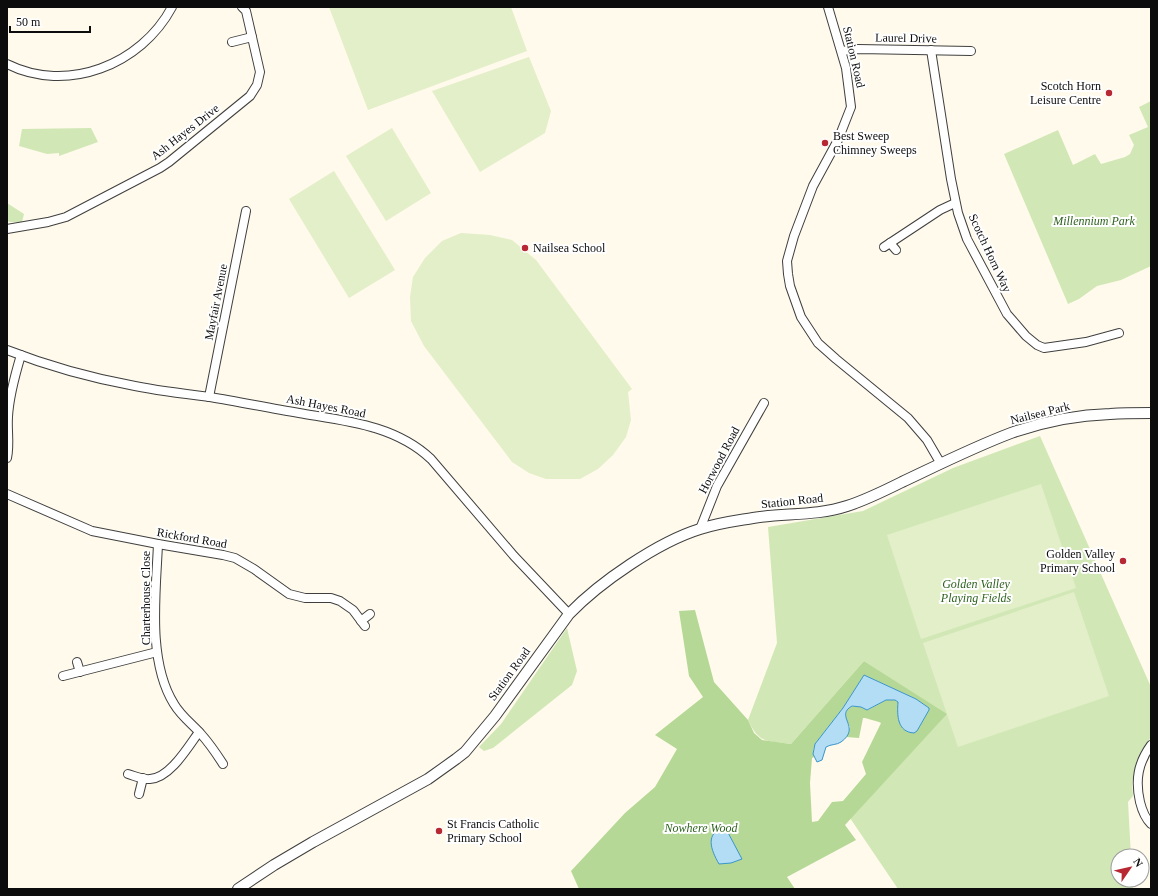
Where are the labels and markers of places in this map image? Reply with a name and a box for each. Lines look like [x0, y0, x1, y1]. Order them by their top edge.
place label: Scotch Horn Leisure Centre [1030, 79, 1101, 107]
marker: Scotch Horn Leisure Centre [1104, 88, 1114, 98]
place label: Best Sweep Chimney Sweeps [833, 129, 917, 157]
marker: Best Sweep Chimney Sweeps [820, 138, 830, 148]
place label: Nailsea School [533, 241, 606, 255]
marker: Nailsea School [520, 243, 530, 253]
place label: Golden Valley Primary School [1040, 547, 1116, 575]
marker: Golden Valley Primary School [1118, 556, 1128, 566]
place label: St Francis Catholic Primary School [447, 817, 539, 845]
marker: St Francis Catholic Primary School [434, 826, 444, 836]

